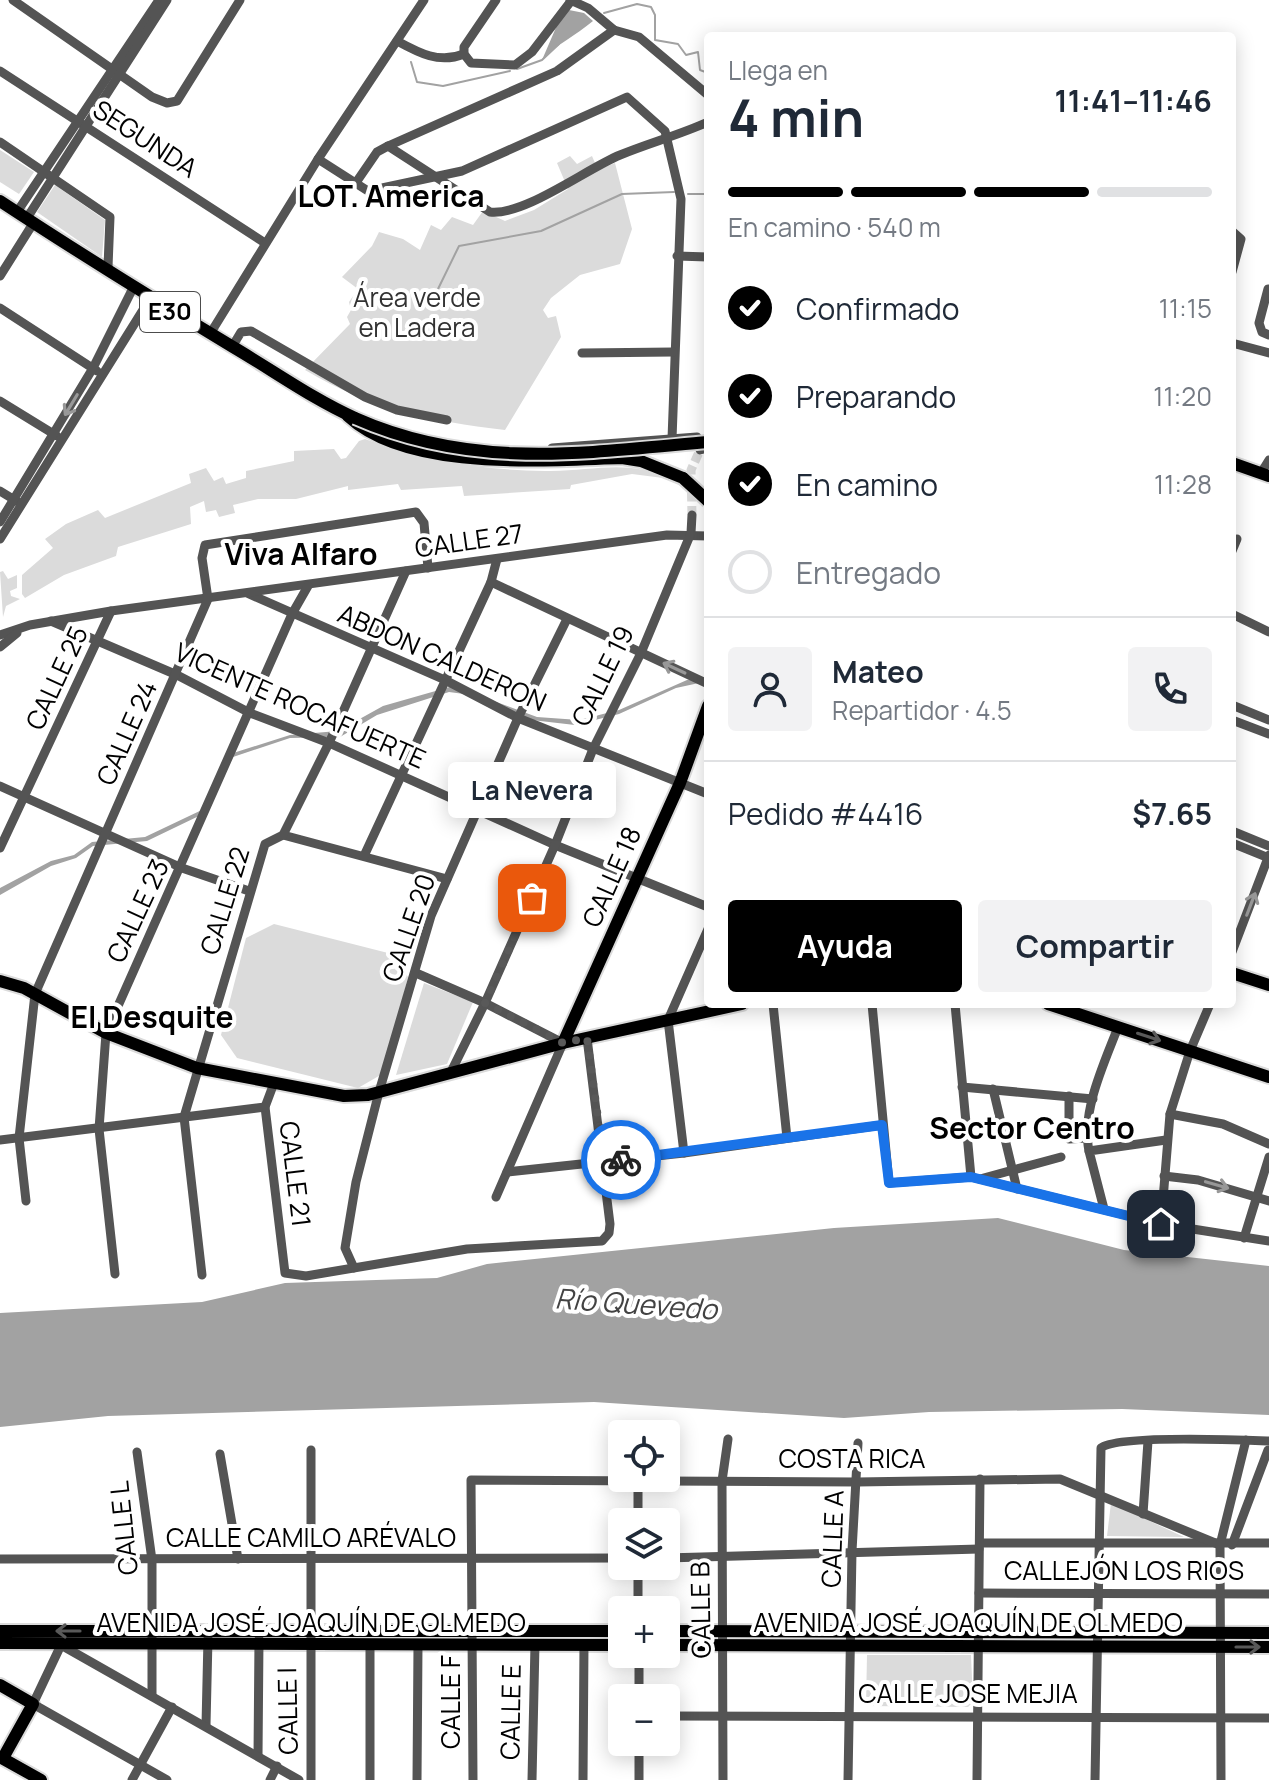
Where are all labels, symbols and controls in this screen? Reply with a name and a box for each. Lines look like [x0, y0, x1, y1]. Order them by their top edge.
text: Llega en [728, 52, 828, 88]
text: 11:41–11:46 [1055, 80, 1212, 121]
text: 4 min [728, 82, 864, 153]
street label: SEGUNDA [86, 91, 205, 185]
district label: LOT. America [297, 175, 485, 216]
text: En camino · 540 m [728, 209, 941, 245]
park label: Área verde en Ladera [353, 279, 481, 345]
icon: check [728, 286, 772, 330]
text: Confirmado [796, 288, 960, 329]
text: 11:15 [1159, 290, 1212, 326]
road number: E30 [140, 292, 200, 332]
icon: check [728, 374, 772, 418]
text: Preparando [796, 376, 956, 417]
text: 11:20 [1153, 378, 1212, 414]
one-way arrow [63, 393, 79, 416]
icon: check [728, 462, 772, 506]
text: En camino [796, 464, 938, 505]
text: 11:28 [1154, 466, 1212, 502]
street label: CALLE 27 [412, 515, 525, 565]
district label: Viva Alfaro [225, 533, 377, 574]
text: Entregado [796, 552, 941, 593]
street label: ABDON CALDERON [332, 595, 552, 719]
street label: CALLE 19 [562, 619, 642, 732]
street label: CALLE 25 [16, 620, 96, 735]
street label: VICENTE ROCAFUERTE [169, 633, 432, 777]
button: person [728, 647, 812, 731]
button: phone [1128, 647, 1212, 731]
text: Mateo [832, 651, 924, 692]
one-way arrow [663, 660, 687, 675]
street label: CALLE 24 [87, 675, 165, 791]
text: Repartidor · 4.5 [832, 692, 1012, 728]
callout: La Nevera [448, 762, 616, 818]
text: La Nevera [471, 772, 593, 808]
text: Pedido #4416 [728, 793, 923, 834]
text: $7.65 [1132, 793, 1212, 834]
street label: CALLE 18 [573, 821, 649, 932]
street label: CALLE 22 [191, 842, 257, 959]
street label: CALLE 23 [97, 853, 177, 968]
pin [498, 864, 566, 932]
street label: CALLE 20 [373, 869, 443, 986]
icon: bag [510, 876, 554, 920]
one-way arrow [1245, 892, 1259, 916]
button: Ayuda [728, 900, 962, 992]
button: Compartir [978, 900, 1212, 992]
district label: El Desquite [70, 996, 234, 1037]
one-way arrow [1136, 1031, 1161, 1046]
district label: Sector Centro [929, 1107, 1135, 1148]
street label: CALLE 21 [272, 1119, 320, 1229]
courier [581, 1120, 661, 1200]
icon: bike [599, 1138, 643, 1182]
one-way arrow [1204, 1179, 1229, 1194]
pin [1127, 1190, 1195, 1258]
icon: home [1139, 1202, 1183, 1246]
water label: Río Quevedo [554, 1278, 720, 1328]
map controls [608, 1420, 680, 1756]
button: locate [608, 1420, 680, 1492]
street label: COSTA RICA [778, 1440, 926, 1476]
street label: CALLE L [100, 1479, 146, 1577]
street label: CALLE A [812, 1490, 852, 1588]
button: layers [608, 1508, 680, 1580]
street label: CALLE CAMILO ARÉVALO [166, 1519, 456, 1555]
street label: CALLEJÓN LOS RIOS [1004, 1552, 1244, 1588]
street label: CALLE B [681, 1561, 719, 1659]
button: + [608, 1596, 680, 1668]
street label: AVENIDA JOSÉ JOAQUÍN DE OLMEDO [96, 1604, 526, 1640]
street label: AVENIDA JOSÉ JOAQUÍN DE OLMEDO [753, 1604, 1183, 1640]
one-way arrow [55, 1623, 82, 1639]
one-way arrow [1234, 1639, 1261, 1654]
street label: CALLE F [432, 1655, 468, 1749]
street label: CALLE E [491, 1664, 529, 1760]
street label: CALLE I [268, 1667, 306, 1755]
street label: CALLE JOSE MEJIA [858, 1675, 1078, 1711]
button: − [608, 1684, 680, 1756]

